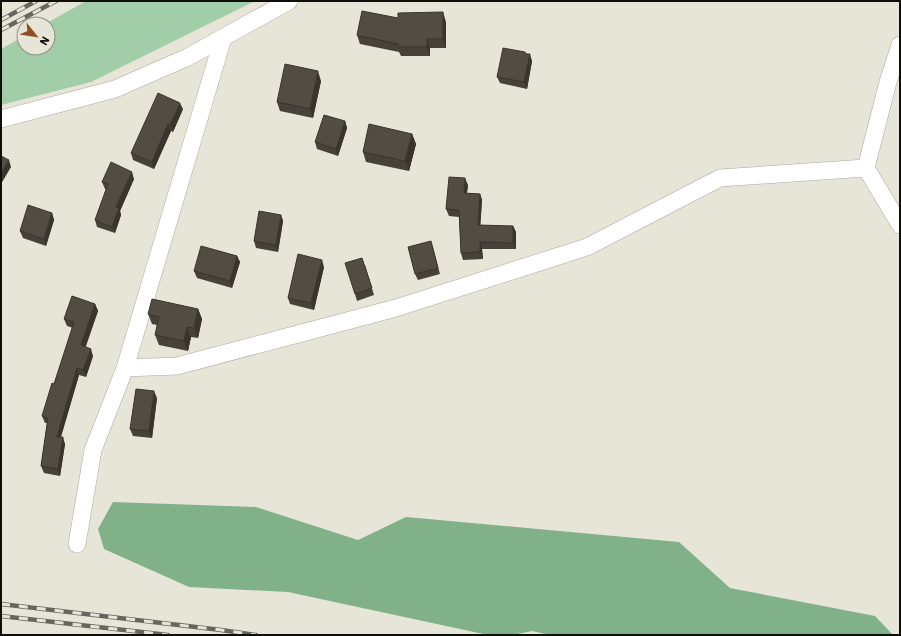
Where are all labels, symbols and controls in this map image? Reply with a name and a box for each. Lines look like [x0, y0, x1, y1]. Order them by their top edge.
north arrow [16, 16, 56, 56]
text: N [37, 34, 53, 48]

